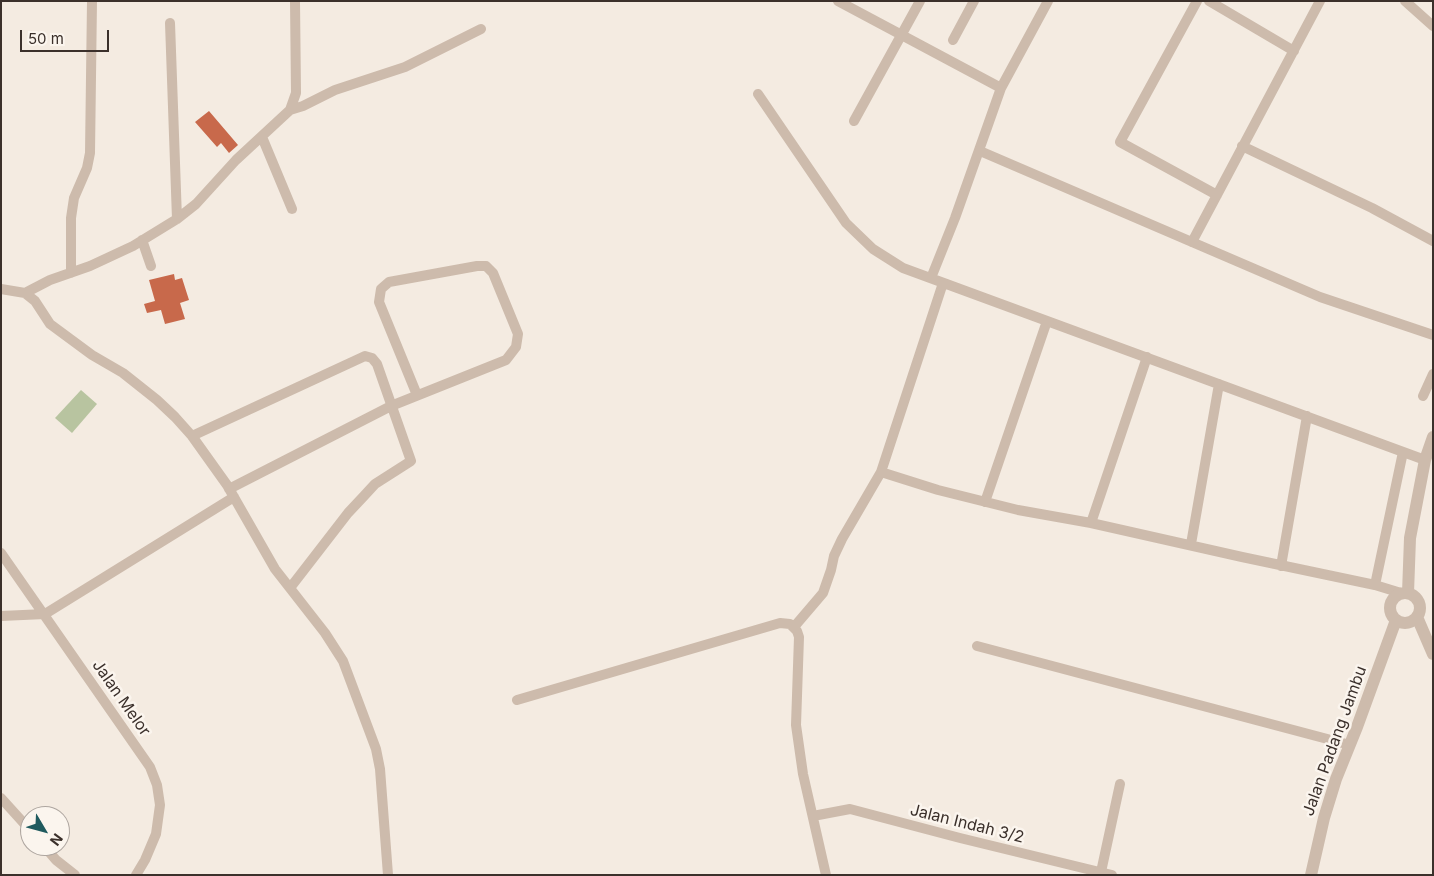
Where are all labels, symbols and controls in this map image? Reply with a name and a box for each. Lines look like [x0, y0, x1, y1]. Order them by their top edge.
scale bar [22, 20, 111, 52]
text: 50 m [28, 29, 64, 48]
street label: Jalan Melor [88, 656, 154, 740]
street label: Jalan Padang Jambu [1299, 663, 1371, 819]
street label: Jalan Indah 3/2 [908, 801, 1026, 847]
north arrow [20, 806, 70, 856]
text: N [47, 830, 67, 849]

